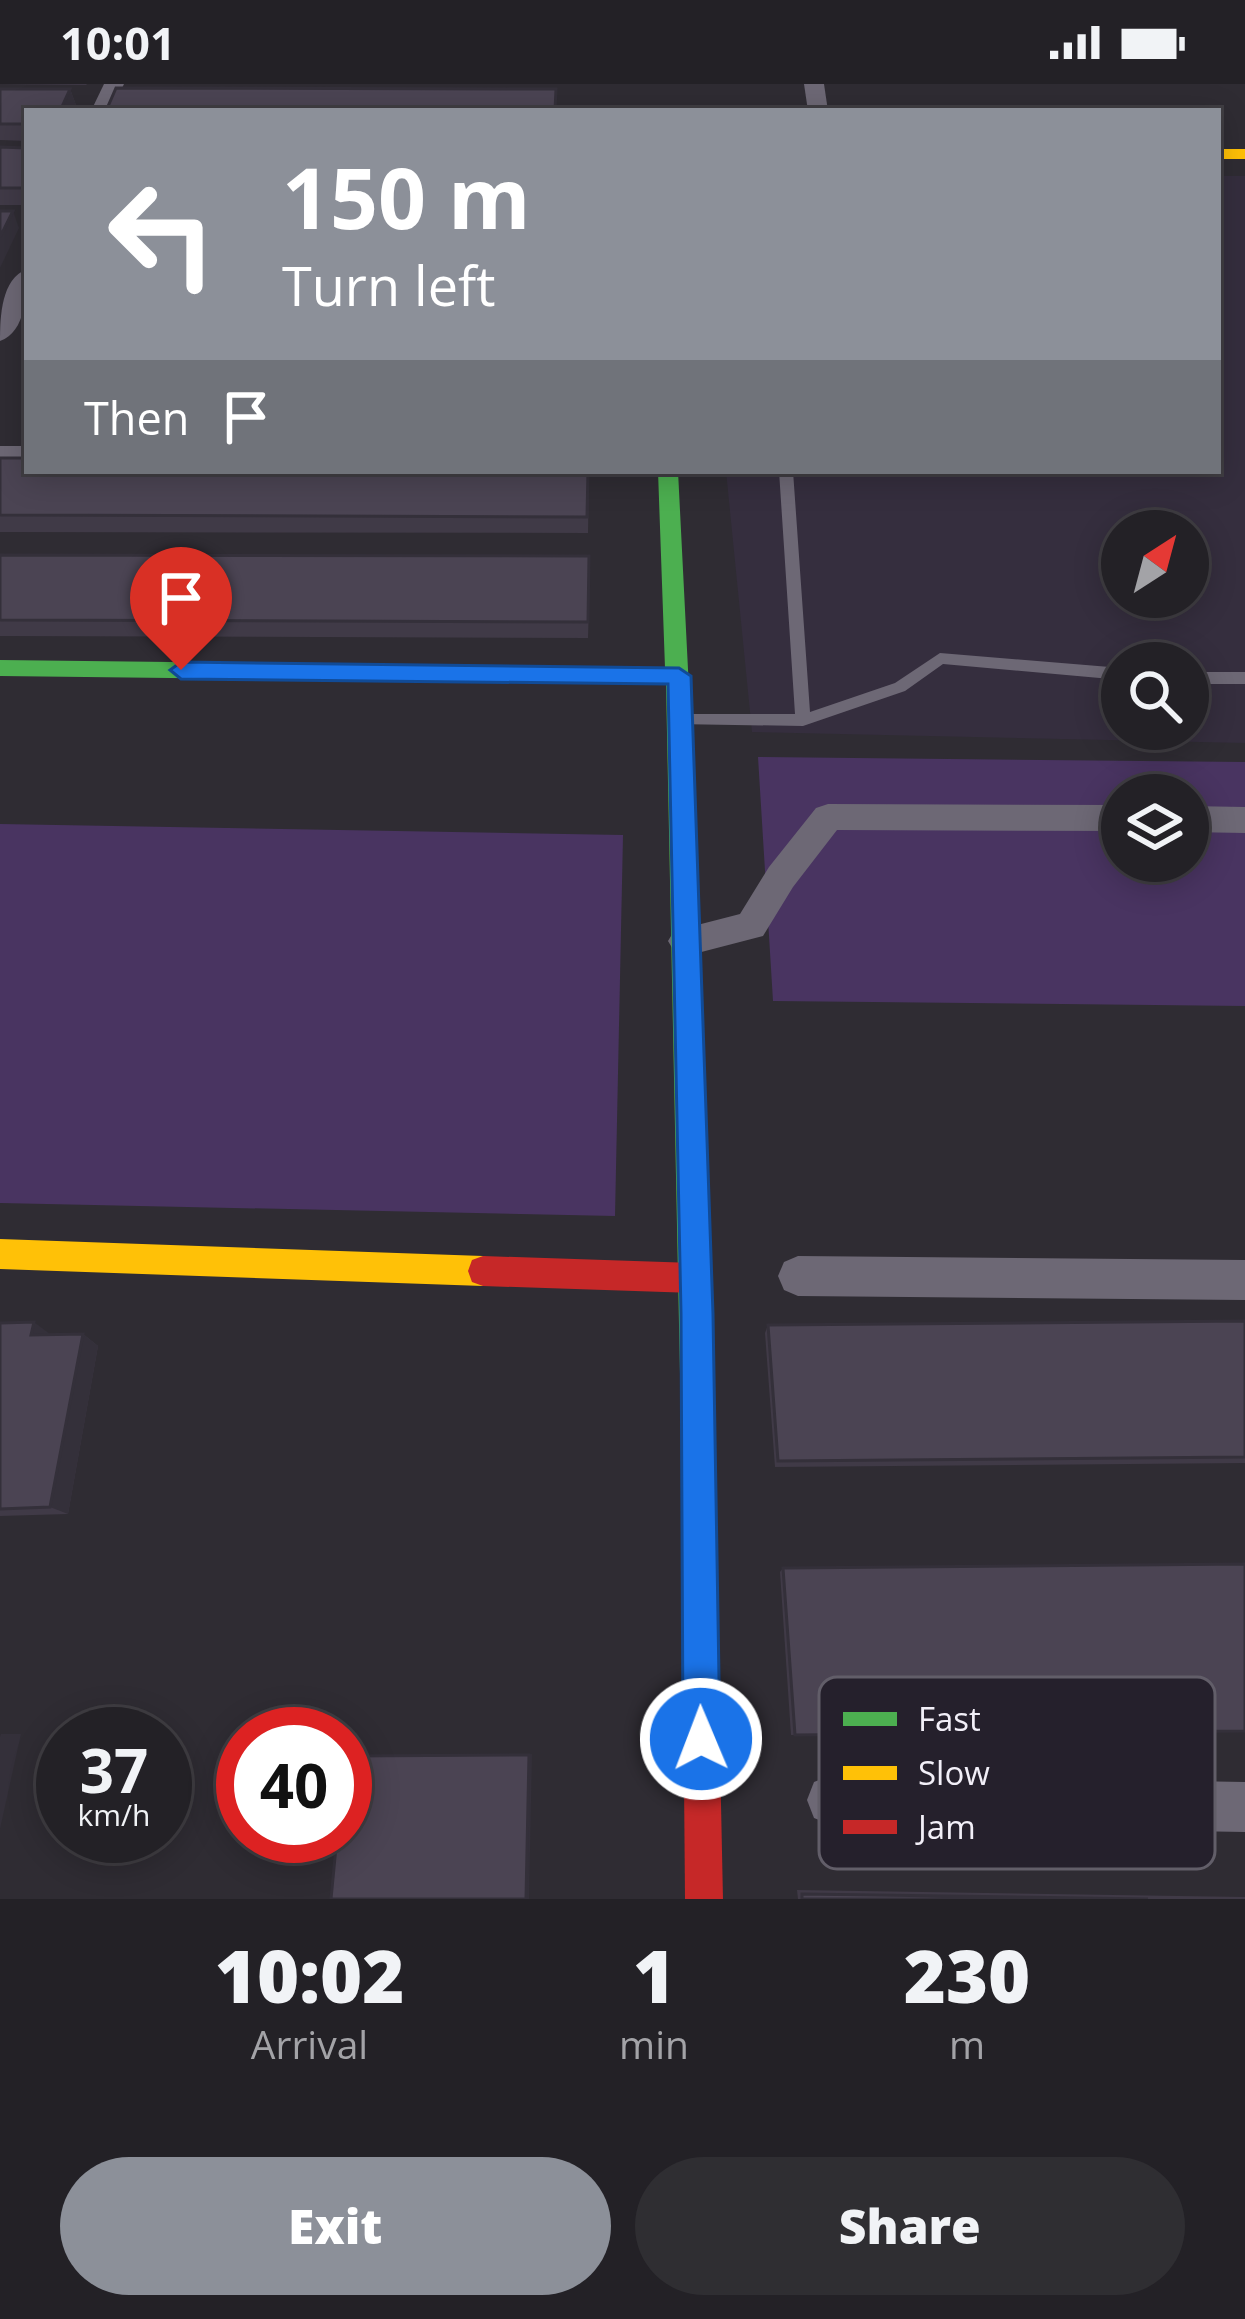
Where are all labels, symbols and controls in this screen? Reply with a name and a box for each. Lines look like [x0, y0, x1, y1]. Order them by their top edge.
text: 10:01 [60, 12, 176, 73]
text: 150 m [282, 139, 530, 254]
icon: left [84, 156, 240, 312]
text: Turn left [282, 248, 495, 322]
icon: arrive [213, 384, 279, 450]
text: Then [84, 387, 189, 448]
north arrow [1101, 510, 1209, 618]
map controls [1101, 510, 1209, 882]
pin [130, 547, 232, 670]
icon: arrive [148, 565, 214, 631]
button: search [1101, 642, 1209, 750]
button: layers [1101, 774, 1209, 882]
position arrow [638, 1676, 764, 1802]
legend [819, 1677, 1215, 1869]
text: Fast [918, 1696, 981, 1741]
speed limit sign: 40 [216, 1707, 372, 1863]
text: 37 [80, 1729, 148, 1811]
text: Slow [918, 1750, 990, 1795]
text: km/h [78, 1794, 150, 1835]
text: Jam [915, 1804, 976, 1849]
text: 10:02 [215, 1926, 404, 2024]
text: 1 [633, 1926, 675, 2024]
text: 230 [904, 1926, 1030, 2024]
text: Arrival [251, 2017, 368, 2070]
text: min [619, 2017, 689, 2070]
text: m [949, 2017, 985, 2070]
button: Exit [60, 2157, 611, 2295]
button: Share [635, 2157, 1185, 2295]

